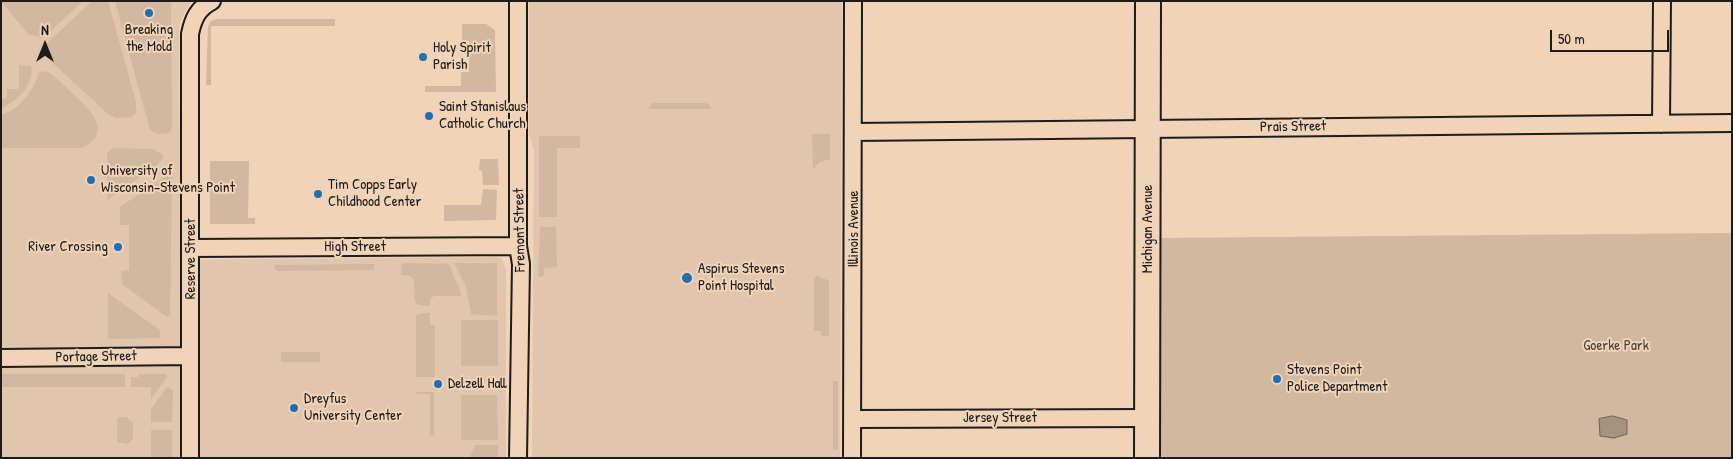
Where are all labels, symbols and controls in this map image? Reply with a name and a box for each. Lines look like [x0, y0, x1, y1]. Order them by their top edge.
marker: Breaking the Mold [143, 7, 155, 19]
north arrow [20, 20, 70, 70]
text: N [41, 20, 49, 39]
scale bar [1553, 20, 1672, 52]
place label: Breaking the Mold [125, 21, 173, 56]
text: 50 m [1558, 28, 1585, 49]
place label: Holy Spirit Parish [433, 39, 491, 74]
marker: Holy Spirit Parish [417, 51, 429, 63]
place label: Saint Stanislaus Catholic Church [439, 98, 526, 133]
marker: Saint Stanislaus Catholic Church [423, 110, 435, 122]
street label: Prais Street [1260, 117, 1326, 137]
place label: University of Wisconsin–Stevens Point [101, 162, 235, 197]
marker: University of Wisconsin–Stevens Point [85, 174, 97, 186]
place label: Tim Copps Early Childhood Center [328, 176, 421, 211]
street label: Michigan Avenue [1139, 185, 1157, 273]
marker: Tim Copps Early Childhood Center [312, 188, 324, 200]
street label: Fremont Street [510, 188, 530, 272]
street label: Illinois Avenue [845, 191, 863, 267]
street label: Reserve Street [182, 219, 200, 299]
place label: River Crossing [28, 238, 108, 256]
street label: High Street [324, 238, 386, 256]
marker: River Crossing [112, 241, 124, 253]
place label: Aspirus Stevens Point Hospital [698, 260, 784, 295]
marker: Aspirus Stevens Point Hospital [680, 271, 694, 285]
park label: Goerke Park [1583, 337, 1649, 355]
street label: Portage Street [55, 347, 137, 367]
place label: Stevens Point Police Department [1287, 361, 1387, 396]
marker: Stevens Point Police Department [1271, 373, 1283, 385]
place label: Delzell Hall [448, 375, 507, 393]
marker: Delzell Hall [432, 378, 444, 390]
place label: Dreyfus University Center [304, 390, 402, 425]
marker: Dreyfus University Center [288, 402, 300, 414]
street label: Jersey Street [963, 409, 1037, 427]

